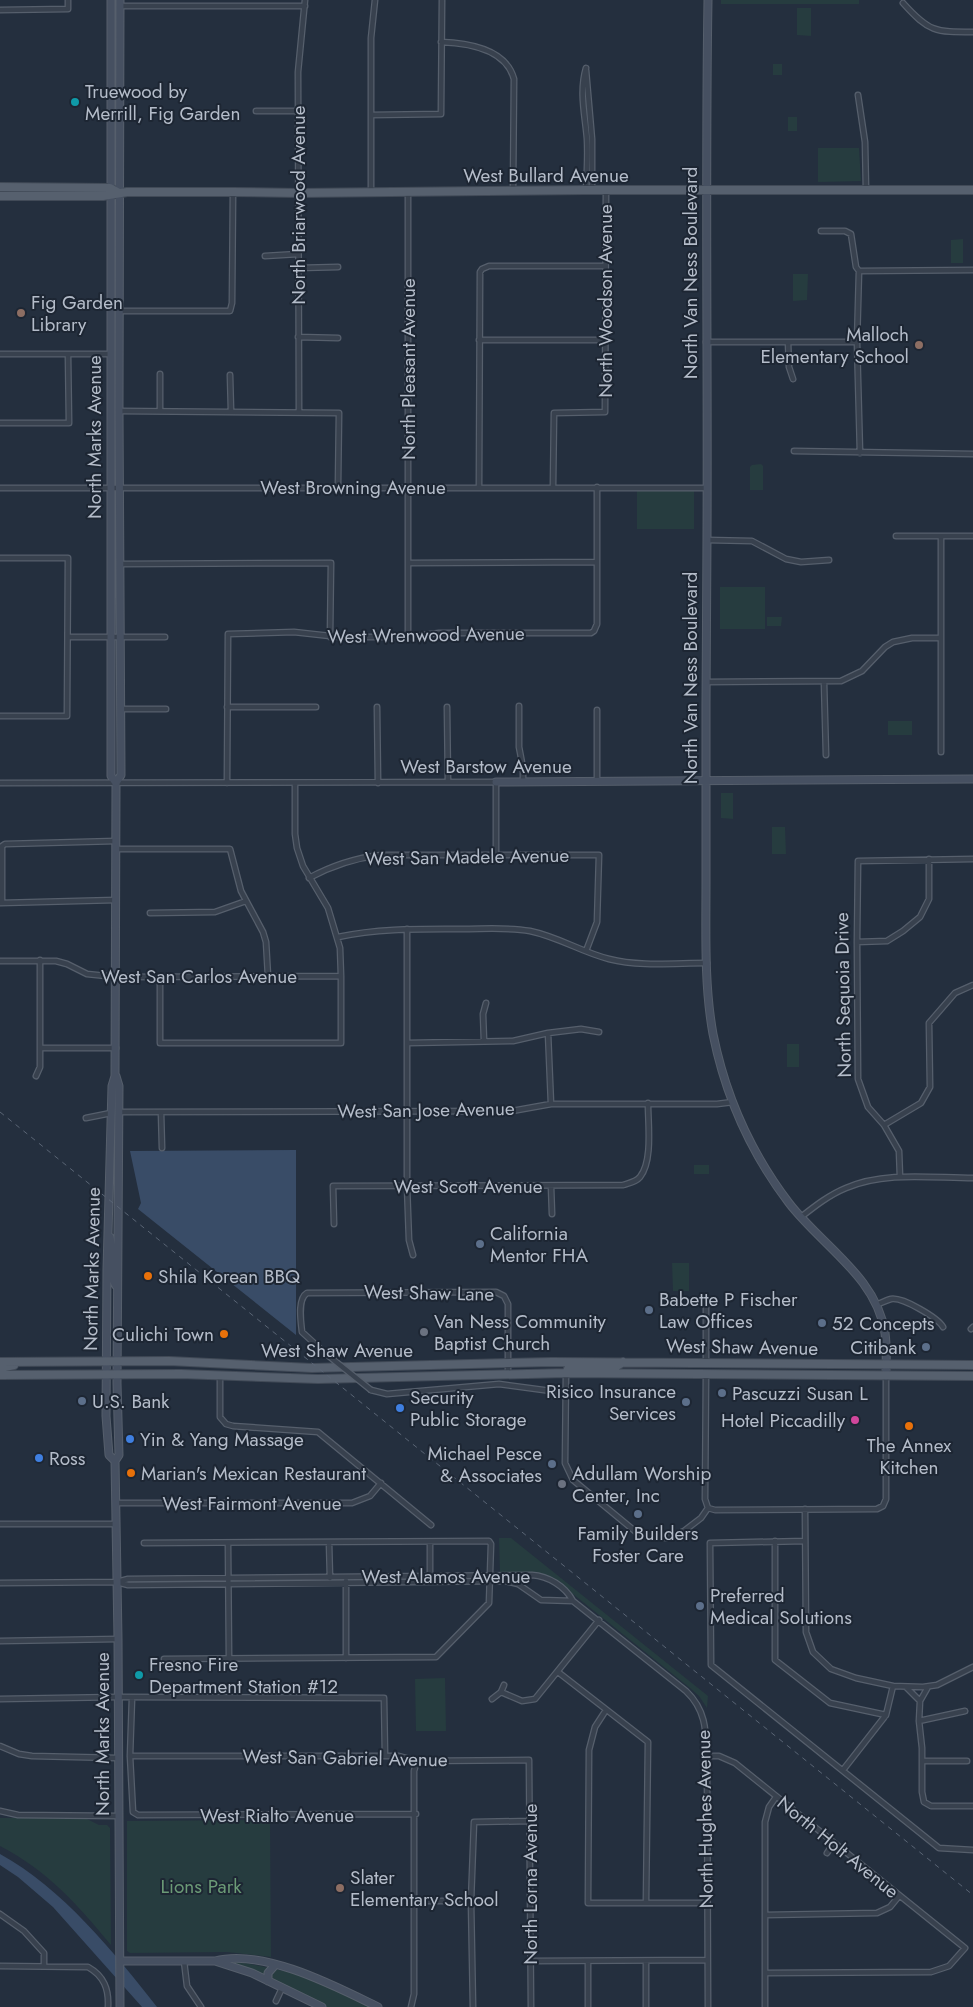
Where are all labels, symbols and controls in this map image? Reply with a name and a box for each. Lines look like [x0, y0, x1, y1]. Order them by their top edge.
place label: Truewood by Merrill, Fig Garden [85, 78, 240, 127]
marker: Truewood by Merrill, Fig Garden [69, 96, 81, 108]
street label: North Briarwood Avenue [285, 105, 312, 305]
street label: West Bullard Avenue [463, 162, 629, 189]
street label: North Van Ness Boulevard [677, 167, 704, 379]
street label: North Woodson Avenue [592, 204, 619, 398]
street label: North Pleasant Avenue [395, 278, 422, 460]
place label: Fig Garden Library [31, 289, 123, 338]
marker: Fig Garden Library [15, 307, 27, 319]
place label: Malloch Elementary School [760, 321, 909, 370]
marker: Malloch Elementary School [913, 339, 925, 351]
street label: North Marks Avenue [81, 355, 108, 519]
street label: West Browning Avenue [260, 474, 446, 501]
street label: North Van Ness Boulevard [677, 572, 704, 784]
street label: West Wrenwood Avenue [327, 620, 525, 650]
street label: West Barstow Avenue [400, 753, 572, 780]
street label: West San Madele Avenue [365, 842, 570, 872]
street label: North Sequoia Drive [828, 912, 858, 1078]
street label: West San Carlos Avenue [101, 963, 297, 990]
street label: West San Jose Avenue [337, 1095, 515, 1125]
street label: West Scott Avenue [394, 1173, 543, 1200]
street label: North Marks Avenue [77, 1187, 107, 1351]
place label: California Mentor FHA [490, 1220, 588, 1269]
marker: California Mentor FHA [474, 1238, 486, 1250]
place label: Shila Korean BBQ [158, 1263, 300, 1290]
marker: Shila Korean BBQ [142, 1270, 154, 1282]
street label: West Shaw Lane [364, 1278, 495, 1308]
place label: Babette P Fischer Law Offices [659, 1286, 798, 1335]
marker: Babette P Fischer Law Offices [643, 1304, 655, 1316]
place label: Van Ness Community Baptist Church [434, 1308, 606, 1357]
place label: 52 Concepts [832, 1310, 935, 1337]
marker: 52 Concepts [816, 1317, 828, 1329]
place label: Culichi Town [112, 1321, 214, 1348]
marker: Van Ness Community Baptist Church [418, 1326, 430, 1338]
marker: Culichi Town [218, 1328, 230, 1340]
street label: West Shaw Avenue [666, 1332, 819, 1362]
place label: Citibank [850, 1334, 917, 1361]
street label: West Shaw Avenue [261, 1337, 413, 1364]
marker: Citibank [920, 1341, 932, 1353]
place label: Risico Insurance Services [546, 1378, 676, 1427]
place label: Pascuzzi Susan L [732, 1380, 868, 1407]
place label: Security Public Storage [410, 1384, 527, 1433]
marker: Pascuzzi Susan L [716, 1387, 728, 1399]
place label: U.S. Bank [92, 1388, 170, 1415]
marker: U.S. Bank [76, 1395, 88, 1407]
marker: Risico Insurance Services [680, 1396, 692, 1408]
marker: Security Public Storage [394, 1402, 406, 1414]
place label: Hotel Piccadilly [721, 1407, 846, 1434]
marker: Hotel Piccadilly [849, 1414, 861, 1426]
marker: The Annex Kitchen [903, 1420, 915, 1432]
place label: Yin & Yang Massage [140, 1426, 304, 1453]
place label: The Annex Kitchen [867, 1432, 951, 1481]
marker: Yin & Yang Massage [124, 1433, 136, 1445]
place label: Michael Pesce & Associates [427, 1440, 542, 1489]
place label: Ross [49, 1445, 86, 1472]
marker: Ross [33, 1452, 45, 1464]
marker: Michael Pesce & Associates [546, 1458, 558, 1470]
place label: Marian's Mexican Restaurant [141, 1460, 366, 1487]
place label: Adullam Worship Center, Inc [572, 1460, 711, 1509]
marker: Marian's Mexican Restaurant [125, 1467, 137, 1479]
marker: Adullam Worship Center, Inc [556, 1478, 568, 1490]
street label: West Fairmont Avenue [162, 1490, 342, 1517]
marker: Family Builders Foster Care [632, 1508, 644, 1520]
place label: Family Builders Foster Care [578, 1520, 699, 1569]
street label: West Alamos Avenue [362, 1563, 531, 1590]
place label: Preferred Medical Solutions [710, 1582, 852, 1631]
marker: Preferred Medical Solutions [694, 1600, 706, 1612]
place label: Fresno Fire Department Station #12 [149, 1651, 338, 1700]
street label: North Marks Avenue [89, 1652, 116, 1816]
marker: Fresno Fire Department Station #12 [133, 1669, 145, 1681]
street label: North Hughes Avenue [690, 1729, 720, 1908]
street label: West San Gabriel Avenue [242, 1743, 448, 1773]
street label: North Holt Avenue [771, 1789, 905, 1905]
street label: West Rialto Avenue [200, 1802, 354, 1829]
street label: North Lorna Avenue [517, 1803, 544, 1965]
place label: Slater Elementary School [350, 1864, 499, 1913]
park label: Lions Park [160, 1873, 242, 1900]
marker: Slater Elementary School [334, 1882, 346, 1894]

